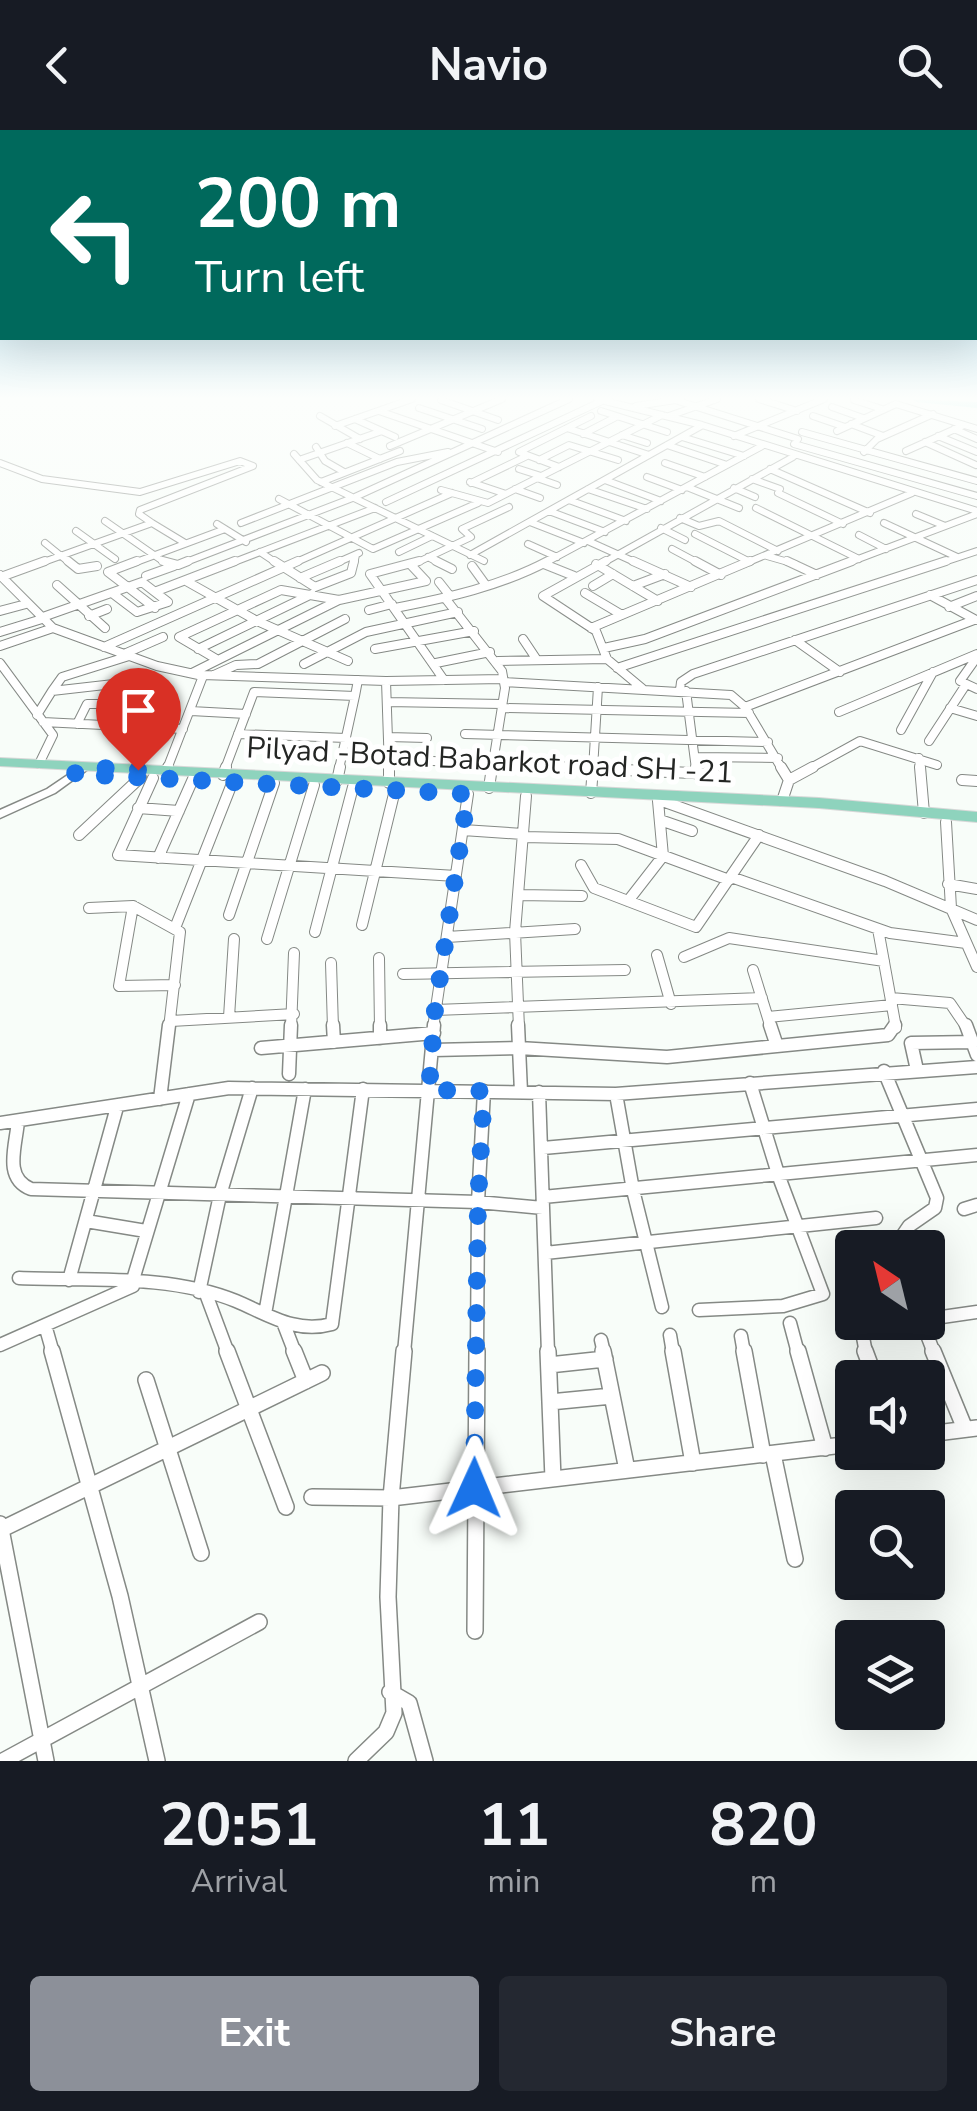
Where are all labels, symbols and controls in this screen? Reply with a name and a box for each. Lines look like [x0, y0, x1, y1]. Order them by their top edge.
text: Navio [429, 35, 548, 96]
icon: back [30, 38, 85, 93]
icon: search [892, 38, 947, 93]
text: 200 m [195, 156, 401, 252]
icon: left [30, 170, 160, 300]
text: Turn left [195, 247, 364, 308]
pin [96, 668, 181, 771]
icon: arrive [111, 683, 166, 738]
street label: Pilyad -Botad Babarkot road SH -21 [245, 727, 734, 794]
north arrow [835, 1230, 945, 1340]
map controls [835, 1230, 945, 1730]
button: sound [835, 1360, 945, 1470]
position arrow [422, 1436, 526, 1540]
button: search [835, 1490, 945, 1600]
button: layers [835, 1620, 945, 1730]
text: 20:51 [160, 1784, 318, 1866]
text: 11 [478, 1784, 550, 1866]
text: 820 [709, 1784, 817, 1866]
text: Arrival [191, 1860, 287, 1903]
text: min [487, 1860, 540, 1903]
text: m [750, 1860, 777, 1903]
button: Exit [30, 1976, 479, 2091]
button: Share [499, 1976, 947, 2091]

